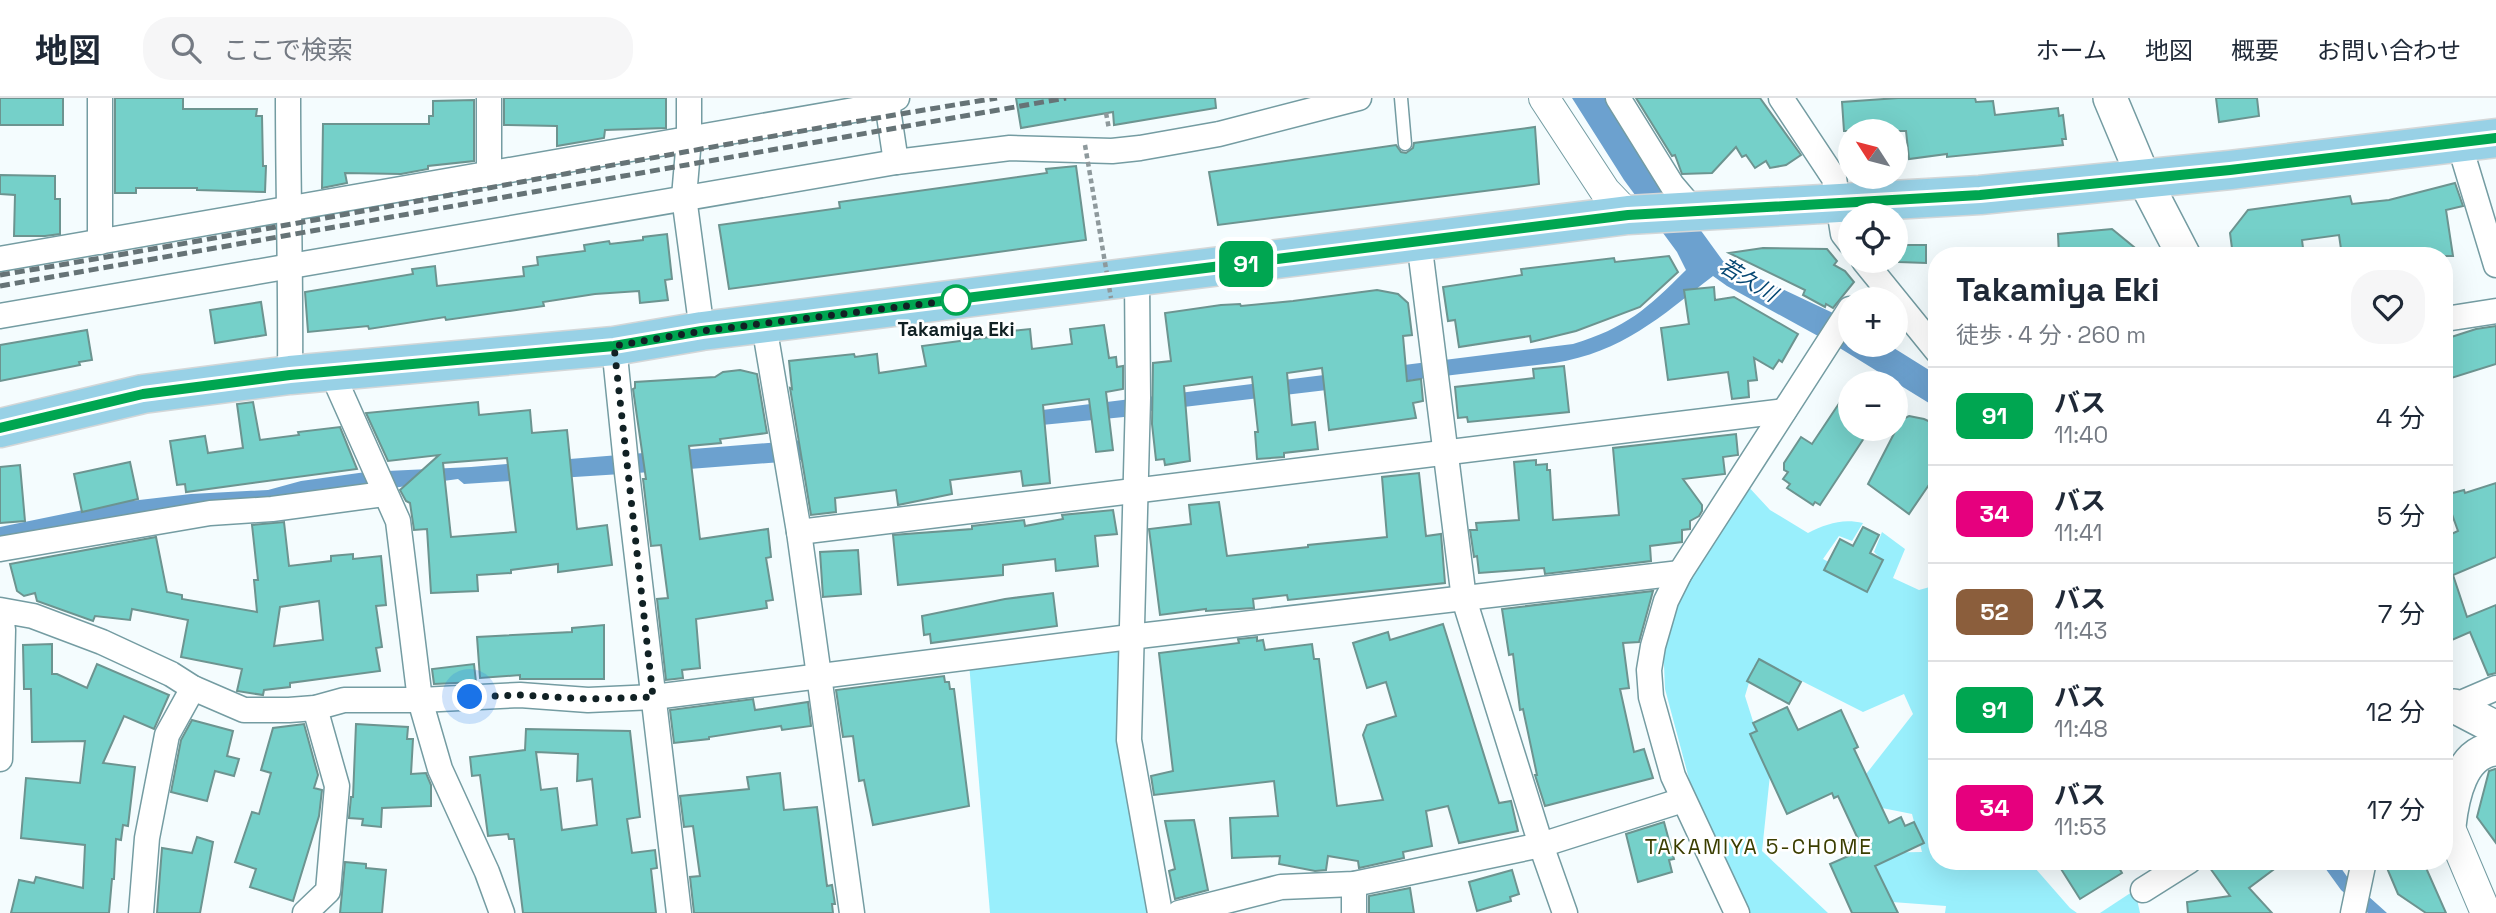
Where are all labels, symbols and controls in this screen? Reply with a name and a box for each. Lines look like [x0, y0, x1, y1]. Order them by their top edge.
search box [143, 17, 633, 80]
icon: search [167, 29, 205, 67]
text: 地図 [35, 30, 101, 72]
text: ここで検索 [223, 33, 353, 67]
text: ホーム [2036, 35, 2107, 66]
text: 地図 [2145, 35, 2193, 66]
text: 概要 [2231, 35, 2279, 66]
text: お問い合わせ [2317, 35, 2461, 66]
north arrow [1838, 119, 1908, 189]
map controls [1838, 119, 1908, 441]
button: locate [1838, 203, 1908, 273]
line badge: 91 [1214, 241, 1278, 287]
text: 91 [1233, 248, 1259, 279]
water label: 若久川 [1714, 252, 1784, 308]
text: Takamiya Eki [1956, 269, 2159, 311]
button: heart [2351, 270, 2425, 344]
marker: Takamiya Eki [941, 285, 971, 315]
button: + [1838, 287, 1908, 357]
place label: Takamiya Eki [897, 317, 1015, 342]
text: 徒歩 · 4 分 · 260 m [1956, 320, 2146, 350]
button: − [1838, 371, 1908, 441]
text: バス [2054, 386, 2106, 420]
text: 91 [1982, 400, 2007, 431]
text: 4 分 [2376, 401, 2425, 435]
text: 11:40 [2054, 420, 2108, 450]
text: バス [2054, 484, 2106, 518]
text: 34 [1980, 498, 2009, 529]
text: 5 分 [2377, 499, 2425, 533]
text: 11:41 [2054, 518, 2102, 548]
text: バス [2054, 582, 2106, 616]
text: 52 [1980, 596, 2009, 627]
text: 7 分 [2378, 597, 2425, 631]
text: 11:43 [2054, 616, 2107, 646]
your location [452, 679, 487, 714]
text: バス [2054, 680, 2106, 714]
text: 91 [1982, 694, 2007, 725]
text: 12 分 [2366, 695, 2425, 729]
text: 11:48 [2054, 714, 2108, 744]
text: バス [2054, 778, 2106, 812]
text: 34 [1980, 792, 2009, 823]
text: 17 分 [2367, 793, 2425, 827]
text: 11:53 [2054, 812, 2107, 842]
district label: TAKAMIYA 5-CHOME [1645, 833, 1873, 860]

